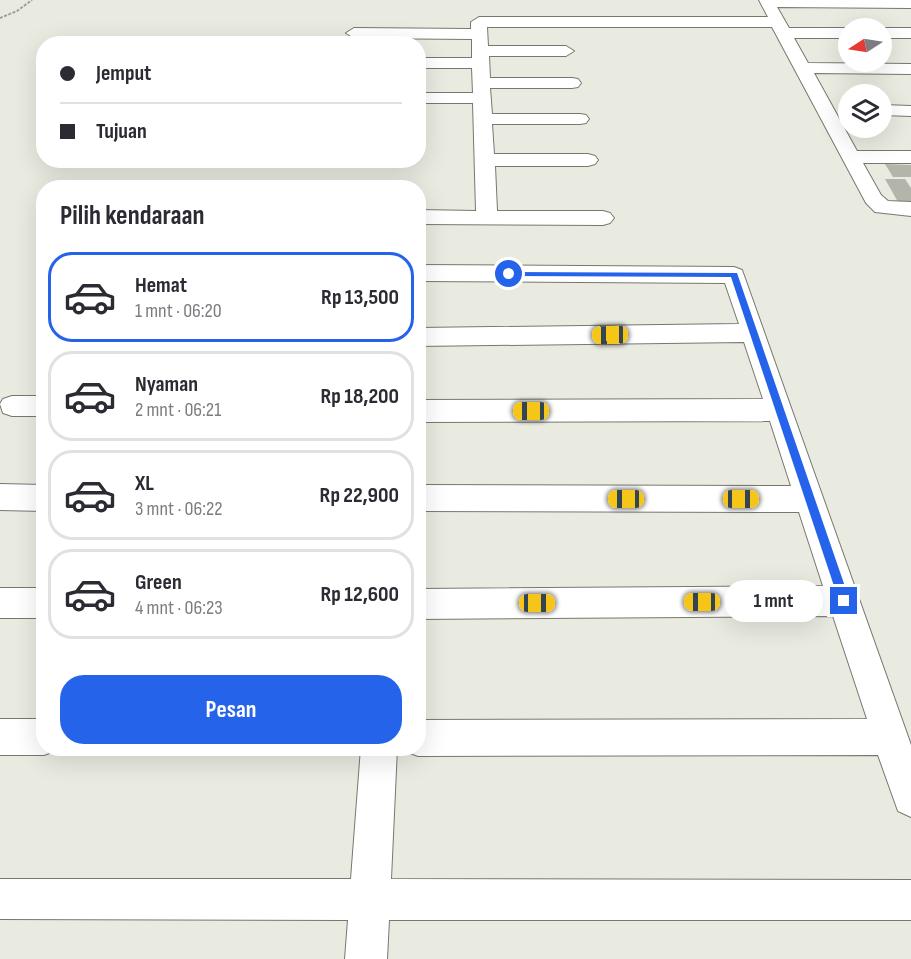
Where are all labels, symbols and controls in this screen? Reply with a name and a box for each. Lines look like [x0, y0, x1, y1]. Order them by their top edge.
north arrow [838, 18, 892, 72]
map controls [838, 18, 892, 138]
text: Jemput [96, 60, 151, 87]
button: layers [838, 84, 892, 138]
text: Tujuan [96, 118, 147, 145]
text: Pilih kendaraan [60, 200, 205, 232]
route start [495, 260, 522, 287]
icon: car [63, 270, 117, 324]
text: Hemat [135, 272, 187, 299]
text: Rp 13,500 [321, 284, 399, 311]
text: 1 mnt · 06:20 [135, 299, 222, 323]
car [592, 326, 628, 344]
icon: car [63, 369, 117, 423]
text: Nyaman [135, 371, 198, 398]
text: Rp 18,200 [321, 383, 399, 410]
text: 2 mnt · 06:21 [135, 398, 221, 422]
car [513, 402, 549, 420]
icon: car [63, 468, 117, 522]
text: XL [135, 470, 154, 497]
text: Rp 22,900 [320, 482, 399, 509]
car [608, 490, 644, 508]
car [723, 490, 759, 508]
text: 3 mnt · 06:22 [135, 497, 223, 521]
icon: car [63, 567, 117, 621]
text: Green [135, 569, 182, 596]
callout: 1 mnt [724, 580, 823, 622]
text: Rp 12,600 [320, 581, 399, 608]
route end [830, 587, 857, 614]
text: 1 mnt [754, 589, 793, 613]
car [684, 593, 720, 611]
car [519, 594, 555, 612]
text: 4 mnt · 06:23 [135, 596, 223, 620]
button: Pesan [60, 675, 402, 744]

